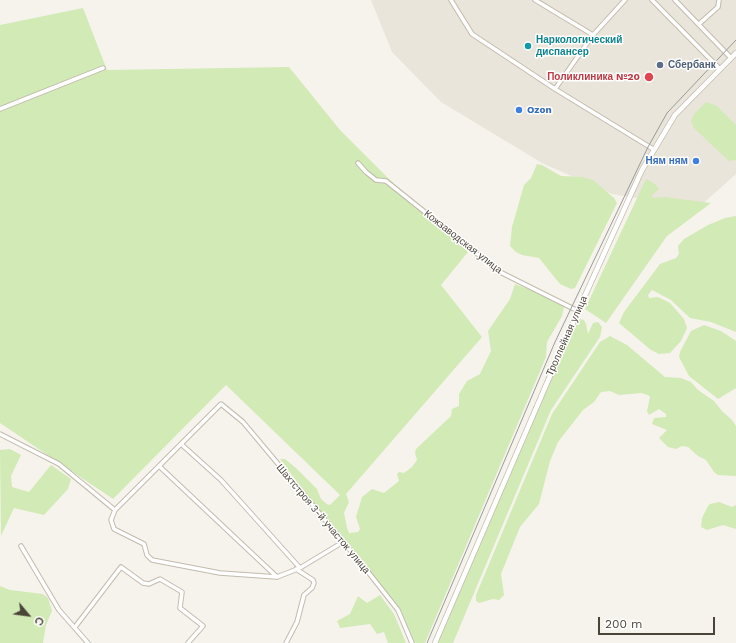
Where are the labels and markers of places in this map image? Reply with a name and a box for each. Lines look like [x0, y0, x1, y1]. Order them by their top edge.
place label: Наркологический диспансер [536, 34, 622, 58]
marker: Наркологический диспансер [523, 41, 533, 51]
place label: Сбербанк [668, 59, 716, 71]
marker: Сбербанк [655, 60, 665, 70]
place label: Поликлиника №20 [547, 71, 640, 83]
marker: Поликлиника №20 [643, 71, 655, 83]
place label: Ozon [527, 104, 552, 116]
marker: Ozon [514, 105, 524, 115]
place label: Ням ням [645, 155, 688, 167]
marker: Ням ням [691, 156, 701, 166]

